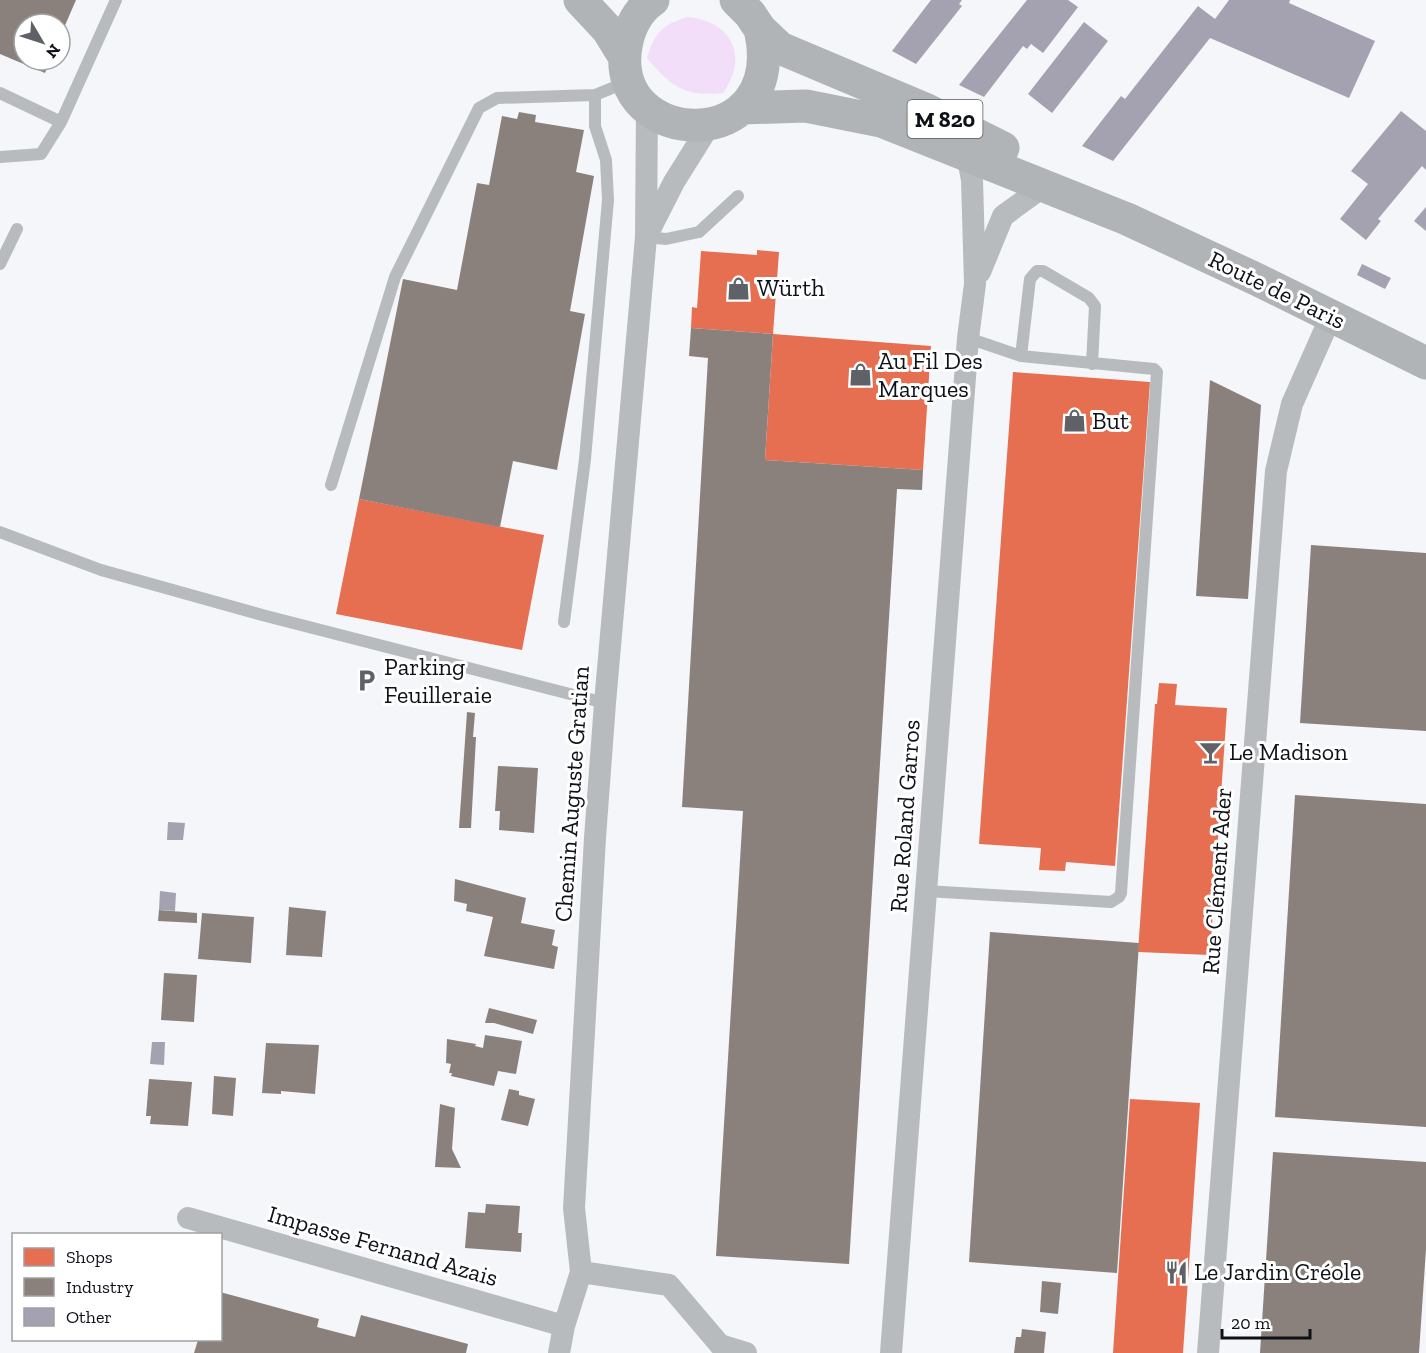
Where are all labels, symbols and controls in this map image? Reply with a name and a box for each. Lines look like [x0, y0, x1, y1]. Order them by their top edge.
north arrow [12, 12, 72, 72]
text: N [42, 40, 64, 62]
road number: M 820 [908, 100, 982, 138]
street label: Route de Paris [1204, 244, 1350, 335]
place label: Würth [757, 273, 825, 302]
shop icon: Würth [726, 275, 752, 301]
place label: Au Fil Des Marques [878, 346, 983, 403]
shop icon: Au Fil Des Marques [847, 362, 873, 388]
place label: But [1092, 406, 1129, 435]
shop icon: But [1061, 408, 1087, 434]
place label: Parking Feuilleraie [384, 652, 492, 709]
street label: Chemin Auguste Gratian [548, 665, 595, 923]
parking icon: Parking Feuilleraie [353, 668, 379, 694]
street label: Rue Roland Garros [883, 719, 926, 913]
place label: Le Madison [1229, 737, 1348, 766]
bar icon: Le Madison [1198, 739, 1224, 765]
street label: Rue Clément Ader [1196, 787, 1238, 975]
street label: Impasse Fernand Azais [265, 1199, 501, 1292]
legend [12, 1233, 222, 1341]
text: Shops [66, 1246, 113, 1268]
place label: Le Jardin Créole [1194, 1257, 1361, 1286]
restaurant icon: Le Jardin Créole [1163, 1259, 1189, 1285]
text: Industry [66, 1276, 134, 1298]
scale bar [1222, 1302, 1310, 1340]
text: Other [66, 1306, 112, 1328]
text: 20 m [1231, 1312, 1271, 1334]

